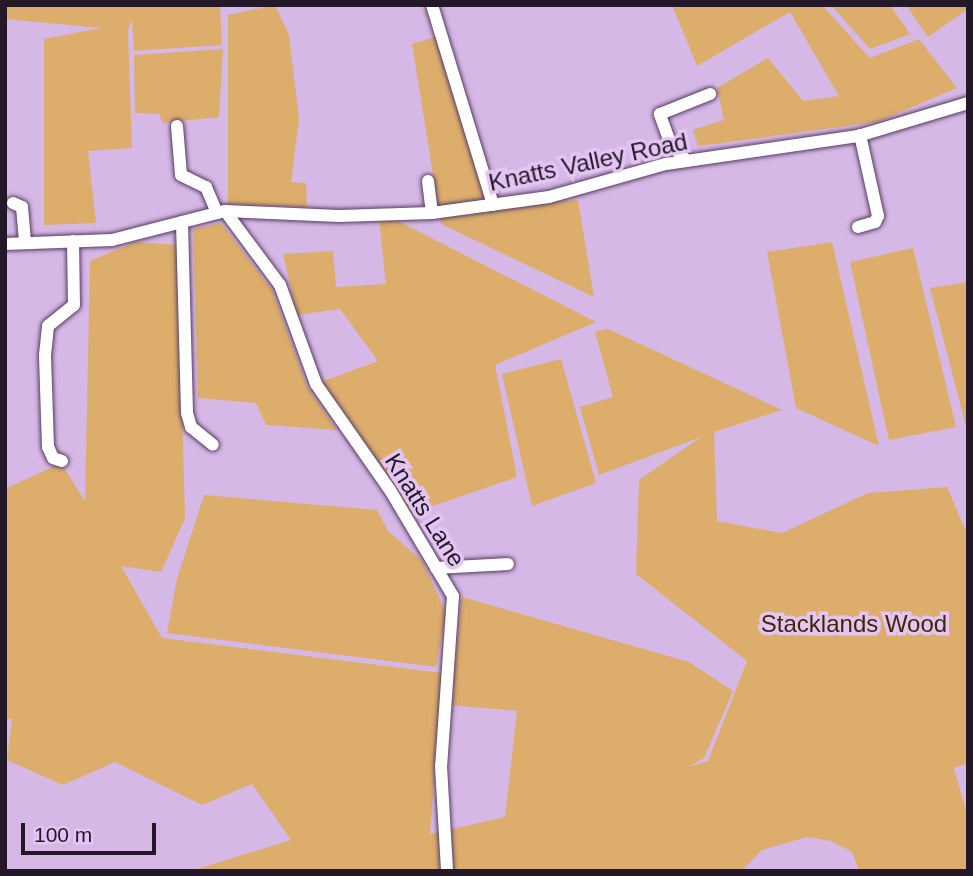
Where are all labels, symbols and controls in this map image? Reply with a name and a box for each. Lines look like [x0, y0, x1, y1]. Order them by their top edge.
street label: Knatts Valley Road [486, 127, 690, 197]
street label: Knatts Lane [379, 448, 471, 572]
park label: Stacklands Wood [761, 610, 947, 638]
scale bar [24, 810, 159, 854]
text: 100 m [34, 823, 92, 846]

